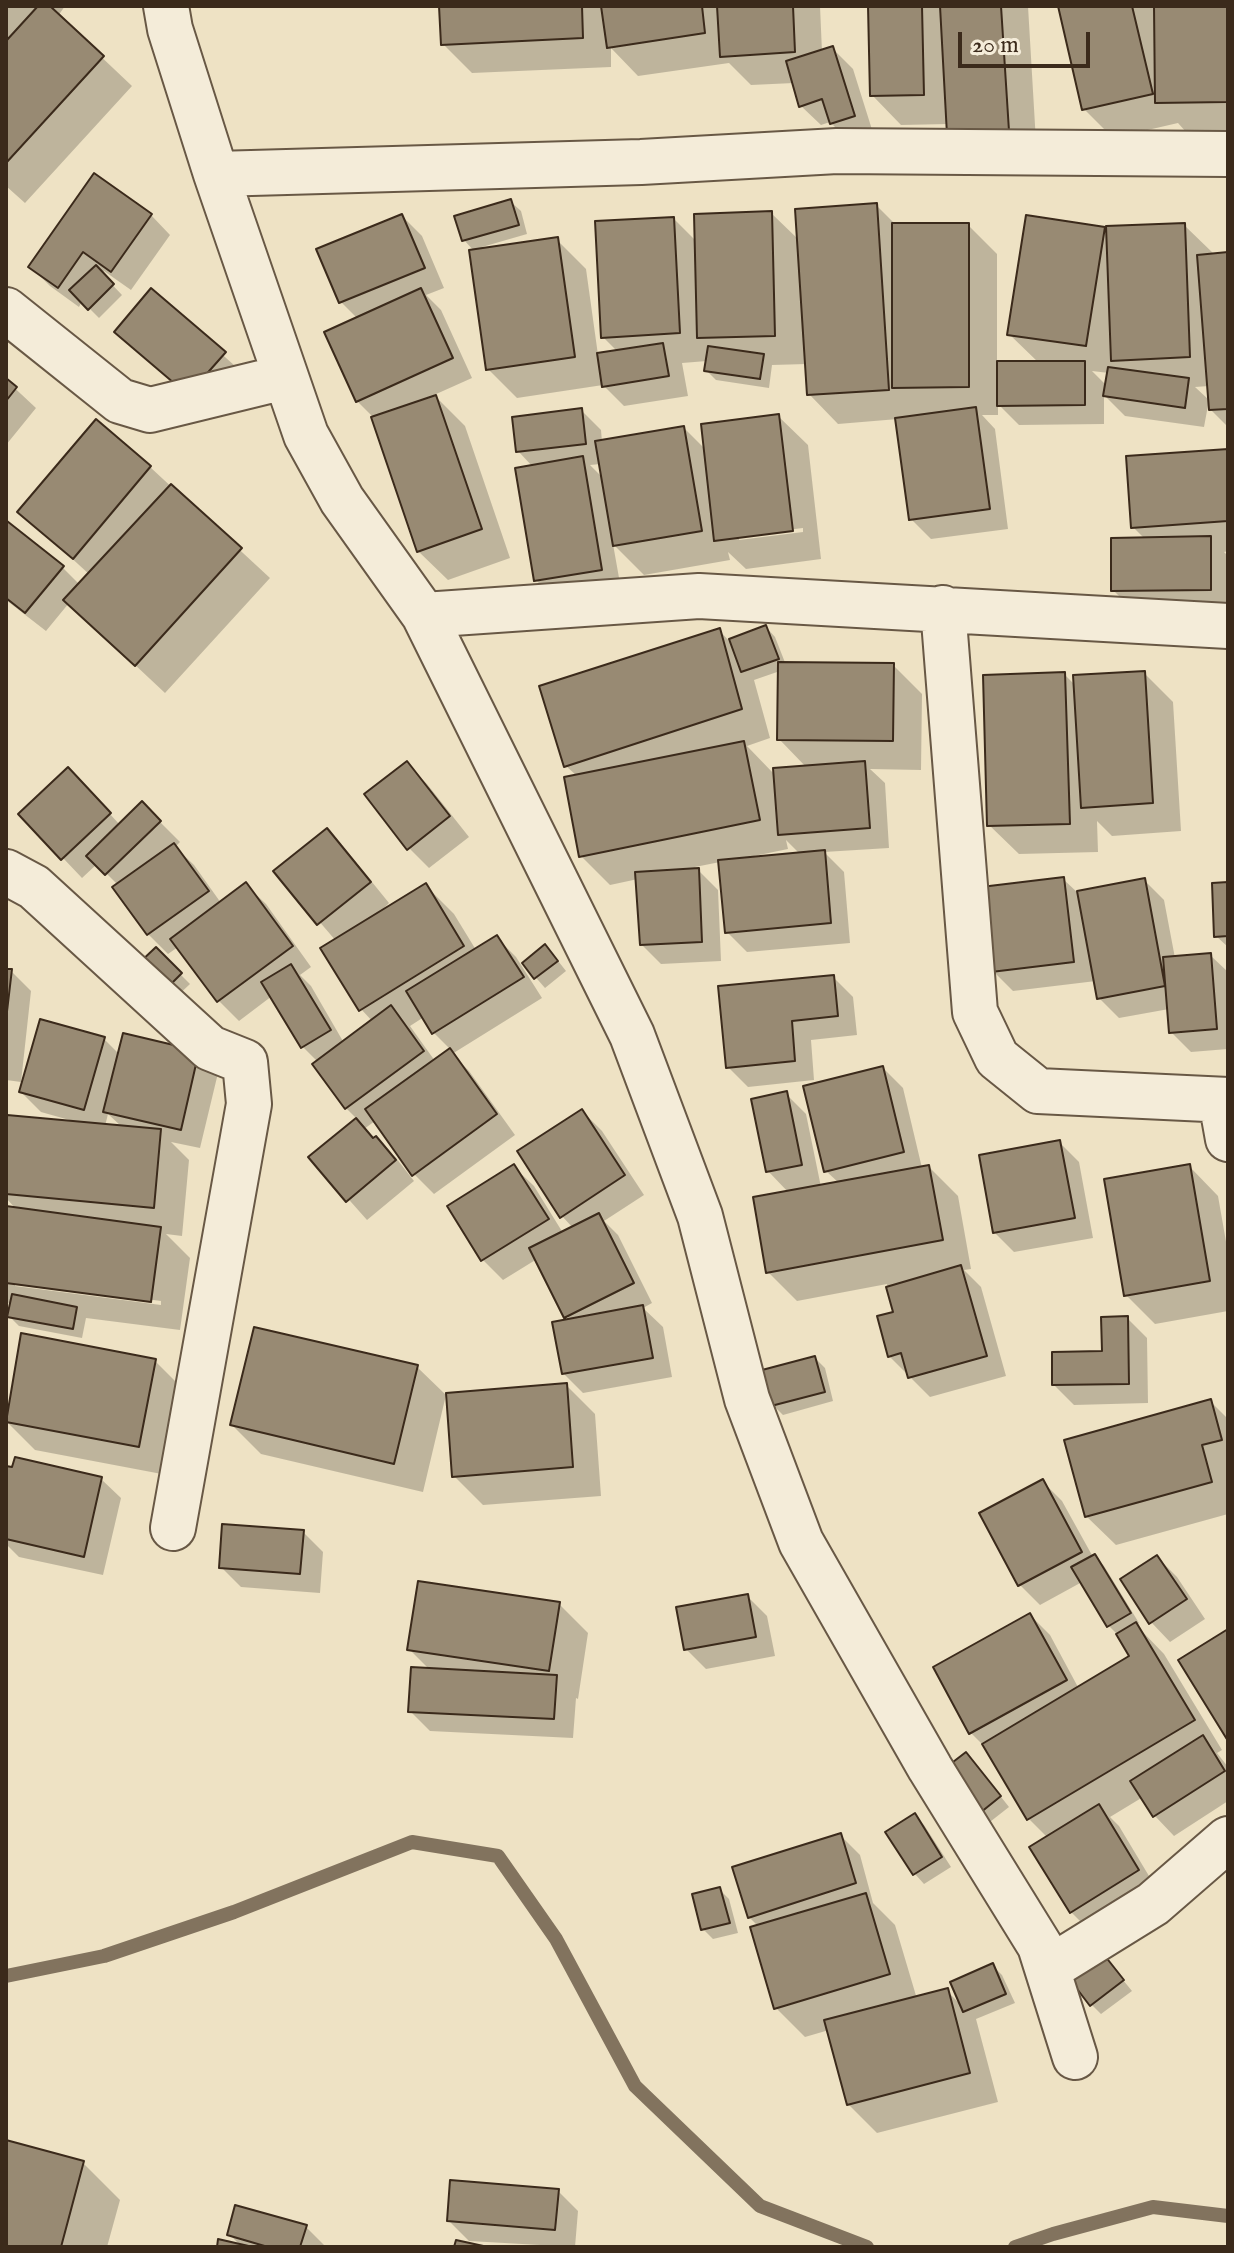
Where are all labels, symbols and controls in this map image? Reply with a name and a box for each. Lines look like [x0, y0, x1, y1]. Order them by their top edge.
scale bar [962, 16, 1094, 66]
text: 20 m [972, 30, 1019, 61]

